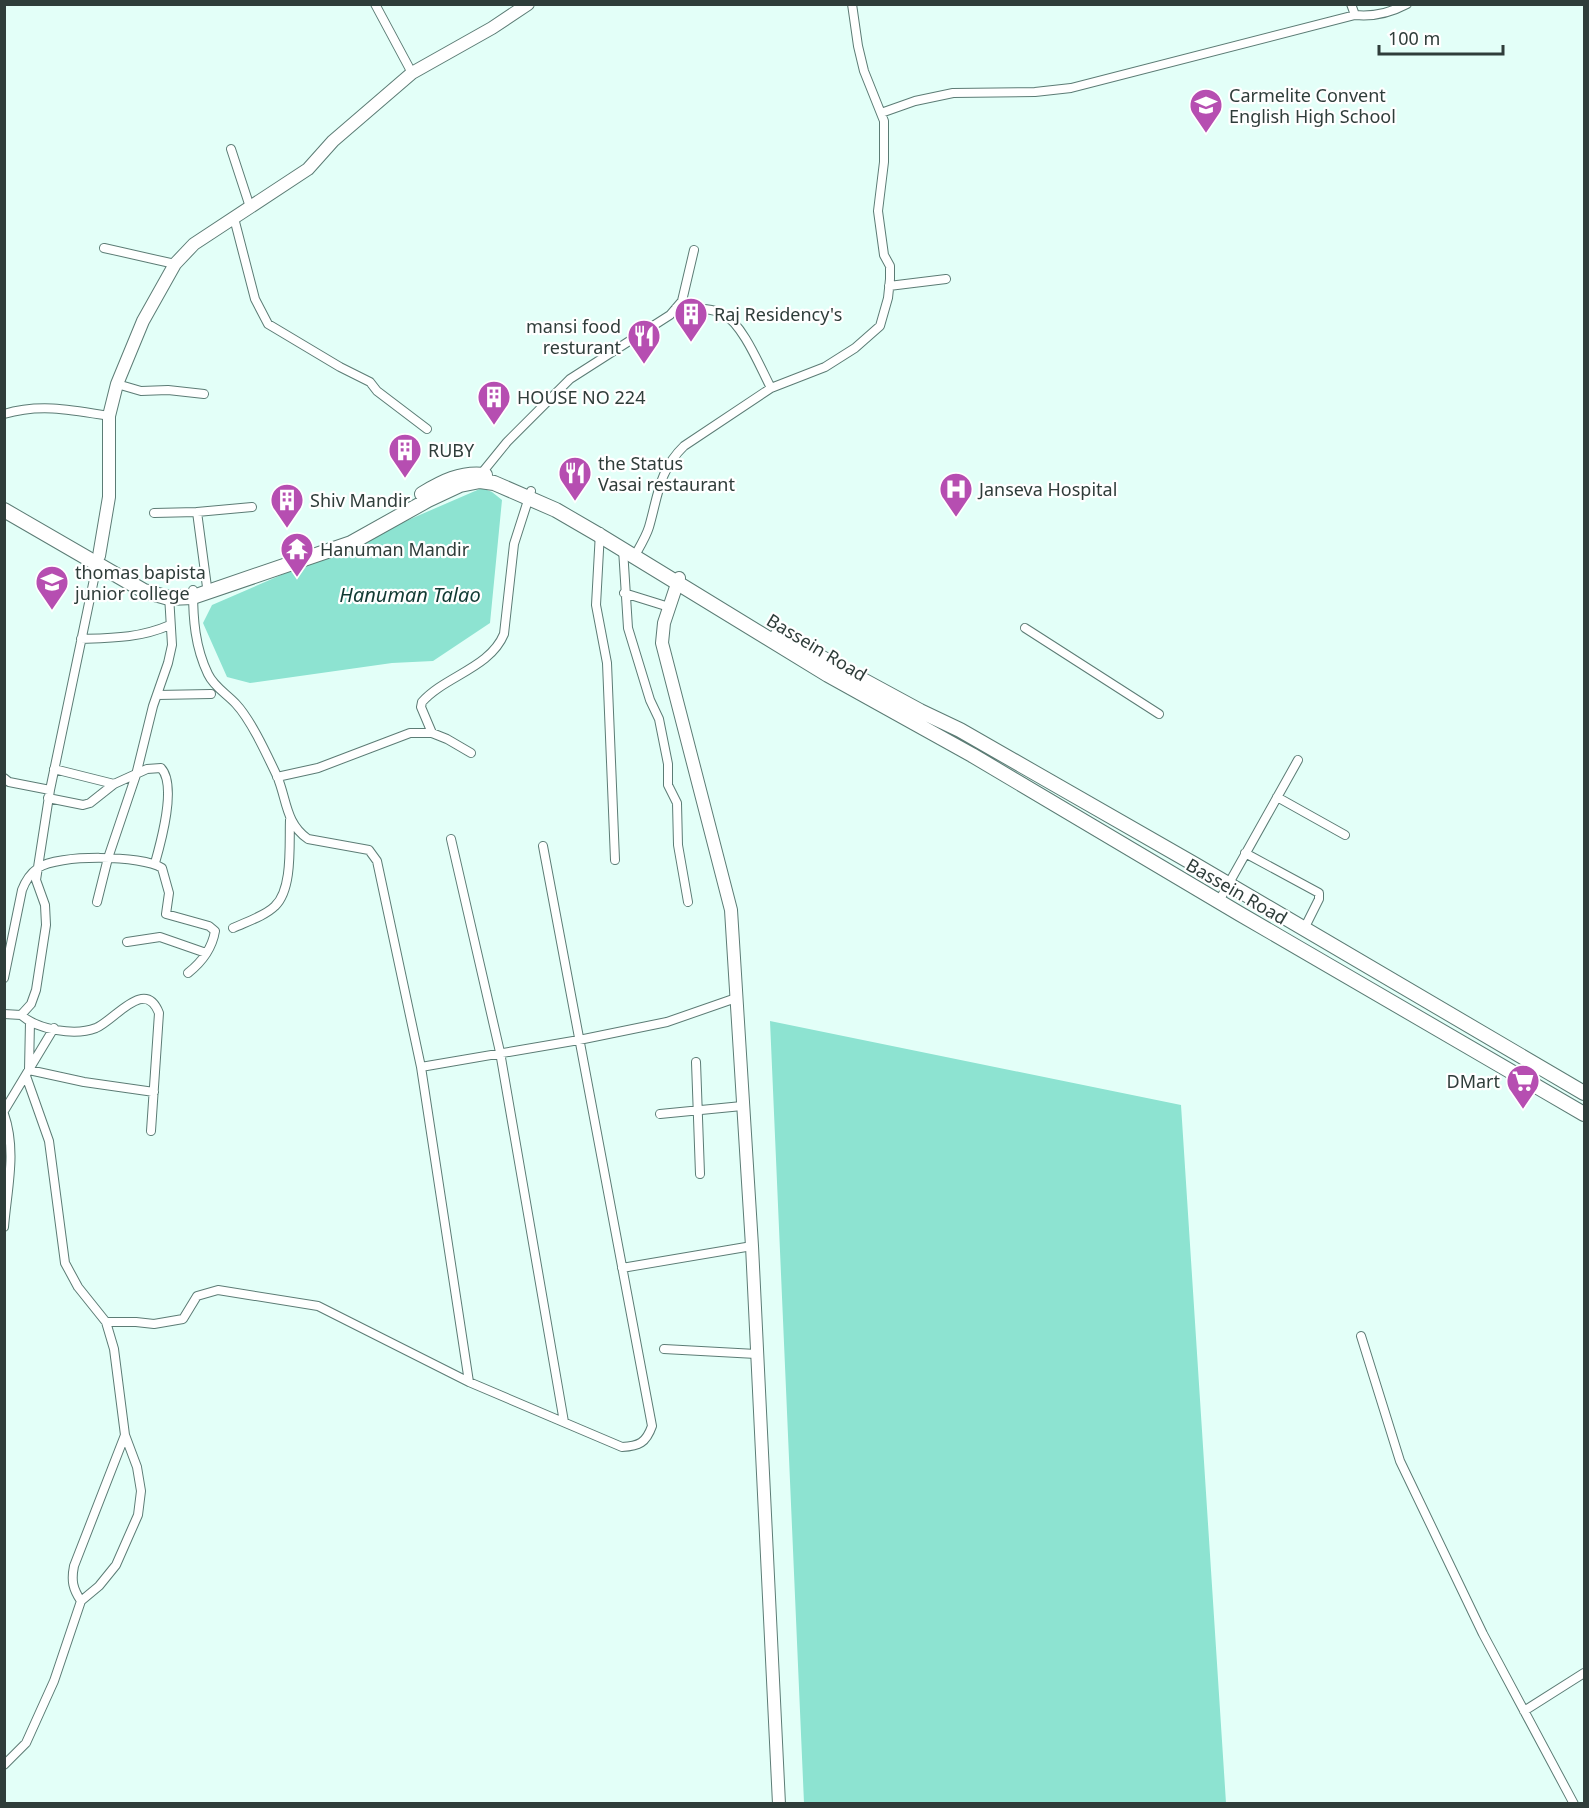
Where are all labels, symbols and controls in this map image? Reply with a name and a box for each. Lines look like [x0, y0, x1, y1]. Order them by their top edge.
scale bar [1379, 18, 1504, 56]
text: 100 m [1388, 26, 1440, 50]
place label: Carmelite Convent English High School [1229, 83, 1396, 128]
school or university icon: Carmelite Convent English High School [1188, 87, 1224, 134]
building icon: Raj Residency's [673, 296, 709, 343]
place label: Raj Residency's [714, 302, 842, 326]
place label: mansi food resturant [526, 314, 621, 359]
restaurant icon: mansi food resturant [626, 318, 662, 365]
building icon: HOUSE NO 224 [476, 379, 512, 426]
place label: HOUSE NO 224 [517, 385, 645, 409]
building icon: RUBY [387, 432, 423, 479]
place label: RUBY [428, 438, 475, 462]
place label: the Status Vasai restaurant [598, 451, 735, 496]
restaurant icon: the Status Vasai restaurant [557, 455, 593, 502]
hospital icon: Janseva Hospital [938, 471, 974, 518]
place label: Janseva Hospital [977, 477, 1117, 501]
building icon: Shiv Mandir [269, 482, 305, 529]
place label: Shiv Mandir [310, 488, 411, 512]
temple icon: Hanuman Mandir [279, 531, 315, 578]
place label: Hanuman Mandir [320, 537, 470, 561]
place label: thomas bapista junior college [74, 560, 206, 605]
school or university icon: thomas bapista junior college [34, 564, 70, 611]
water label: Hanuman Talao [339, 581, 481, 608]
street label: Bassein Road [762, 608, 872, 686]
street label: Bassein Road [1182, 852, 1292, 930]
supermarket icon: DMart [1505, 1063, 1541, 1110]
place label: DMart [1447, 1069, 1500, 1093]

